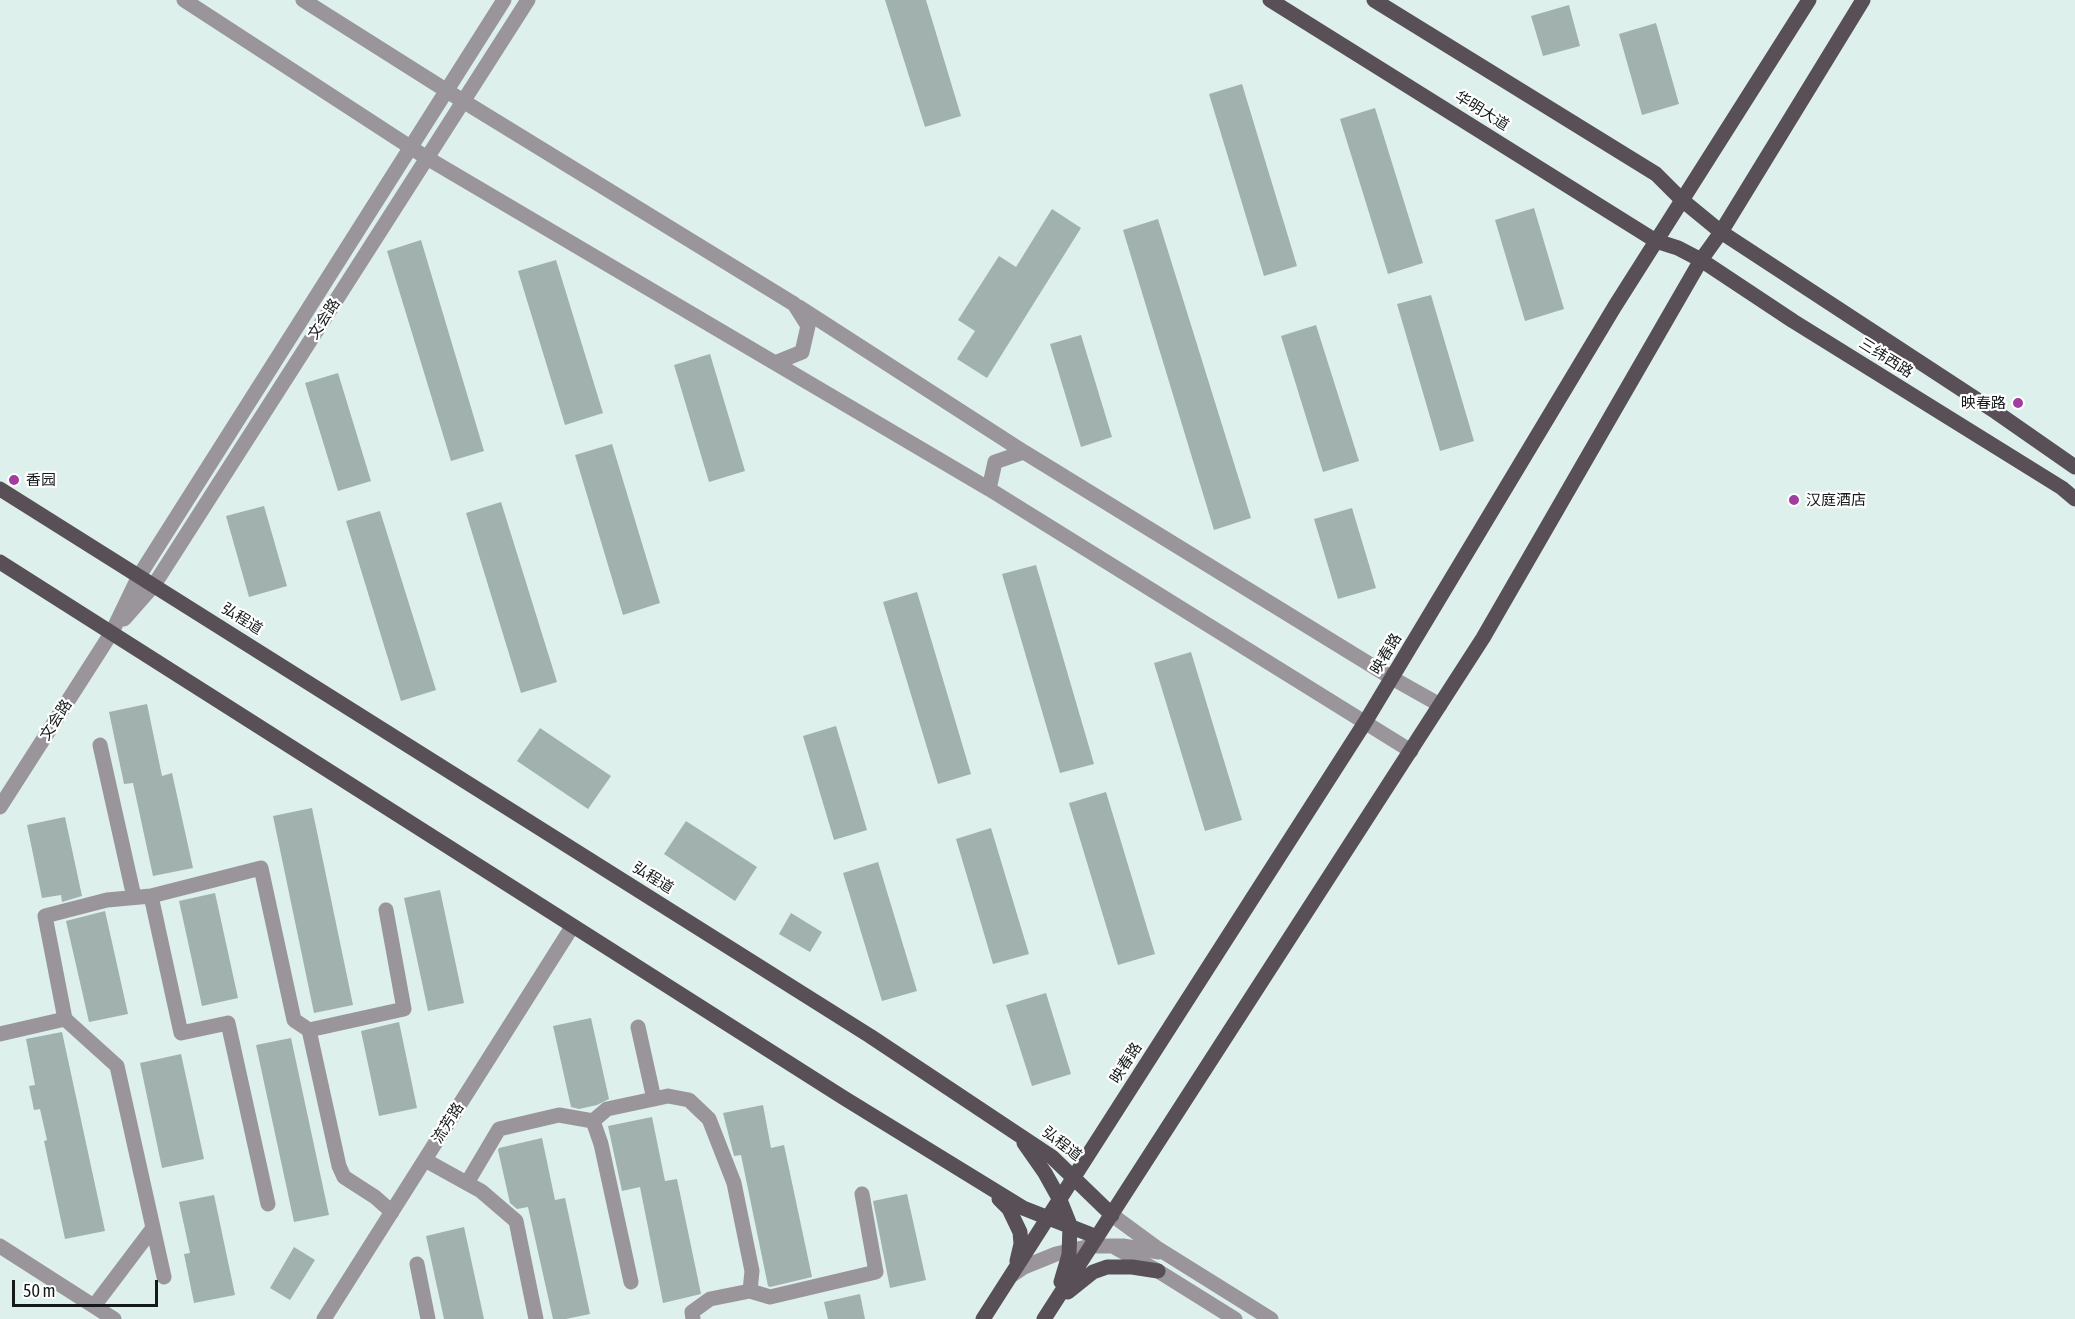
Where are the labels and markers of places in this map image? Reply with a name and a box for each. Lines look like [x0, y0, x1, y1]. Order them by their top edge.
place label: 映春路 [1961, 394, 2006, 412]
marker: 映春路 [2011, 396, 2025, 410]
place label: 香园 [26, 471, 56, 489]
marker: 香园 [7, 473, 21, 487]
place label: 汉庭酒店 [1806, 491, 1866, 509]
marker: 汉庭酒店 [1787, 493, 1801, 507]

